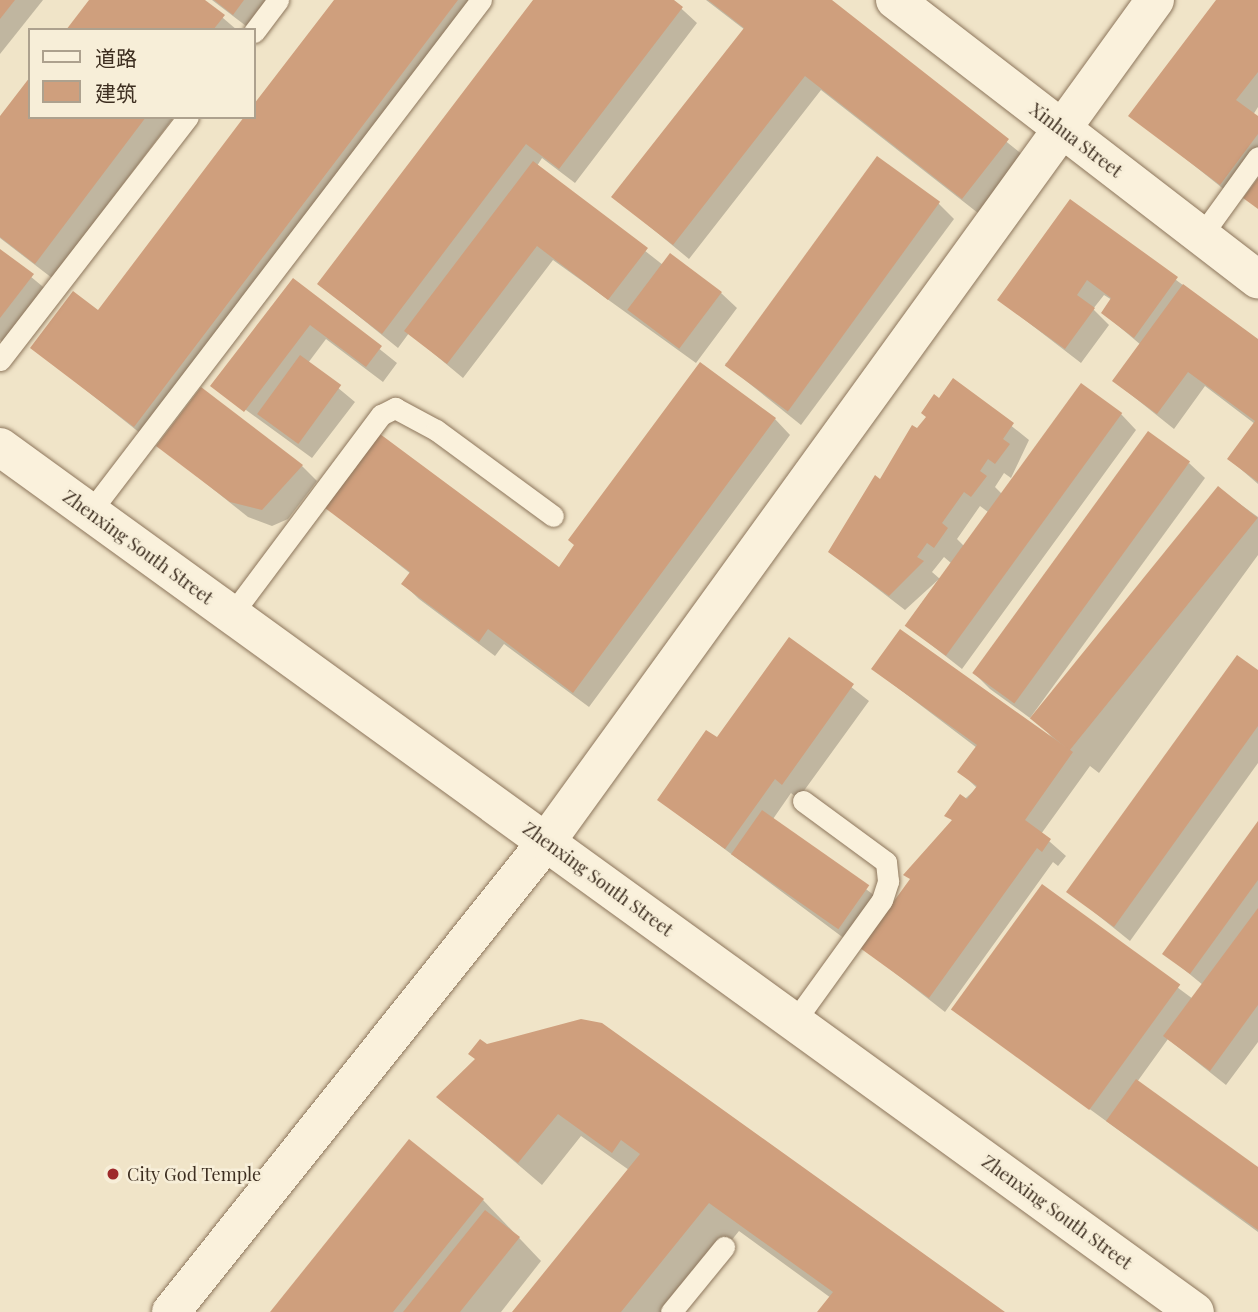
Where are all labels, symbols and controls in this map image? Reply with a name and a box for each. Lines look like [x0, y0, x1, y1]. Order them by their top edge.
legend [28, 28, 256, 119]
text: 道路 [95, 43, 137, 71]
text: 建筑 [95, 78, 137, 106]
street label: Xinhua Street [1025, 98, 1127, 182]
street label: Zhenxing South Street [59, 485, 217, 609]
street label: Zhenxing South Street [519, 817, 677, 941]
street label: Zhenxing South Street [978, 1150, 1136, 1274]
place label: City God Temple [127, 1163, 262, 1185]
marker: City God Temple [105, 1166, 121, 1182]

